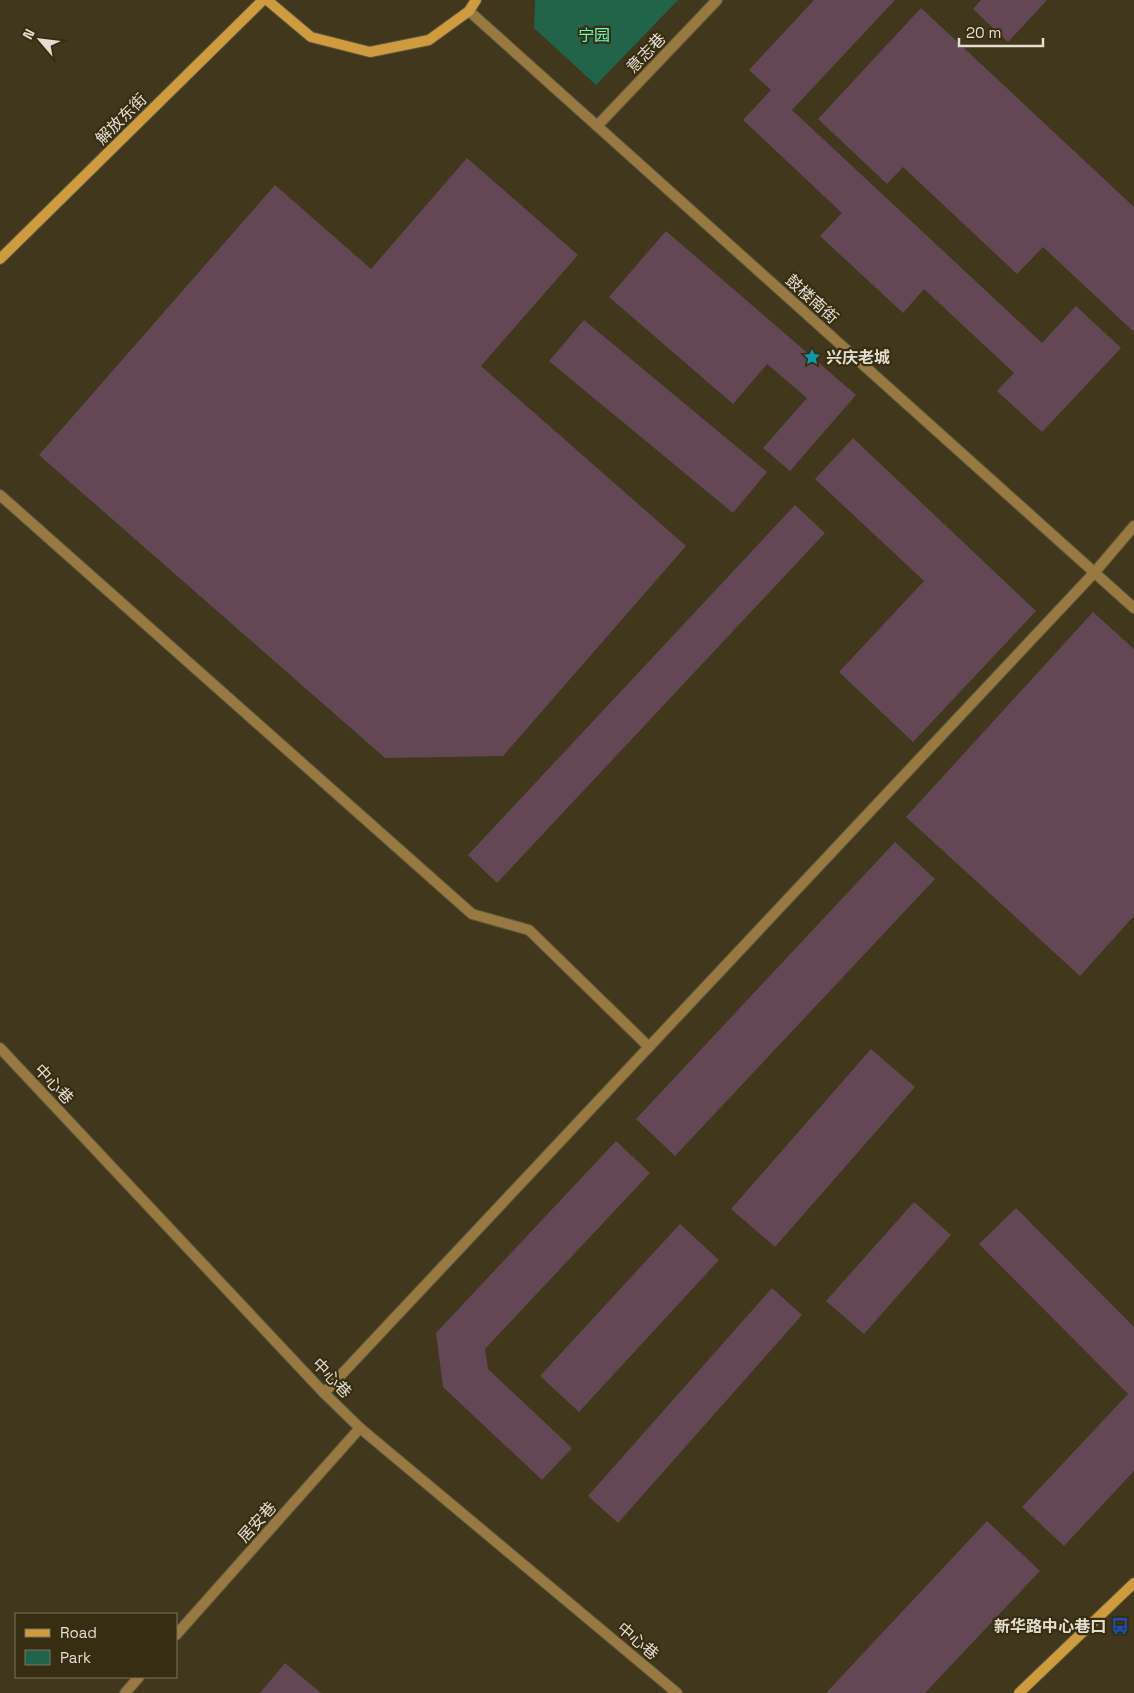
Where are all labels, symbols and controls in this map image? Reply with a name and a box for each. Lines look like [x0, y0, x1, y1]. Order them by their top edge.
north arrow [15, 15, 65, 65]
scale bar [959, 15, 1043, 47]
text: 20 m [966, 23, 1001, 42]
park label: 宁园 [578, 25, 610, 46]
text: N [18, 26, 39, 42]
street label: 意志巷 [622, 28, 670, 78]
street label: 解放东街 [91, 89, 151, 149]
street label: 鼓楼南街 [781, 270, 843, 328]
place icon: 兴庆老城 [802, 347, 822, 367]
place label: 兴庆老城 [826, 347, 890, 368]
street label: 中心巷 [30, 1059, 78, 1109]
street label: 中心巷 [308, 1353, 356, 1403]
street label: 居安巷 [233, 1497, 281, 1547]
legend [15, 1613, 178, 1678]
place label: 新华路中心巷口 [994, 1616, 1106, 1637]
bus stop icon: 新华路中心巷口 [1110, 1616, 1130, 1636]
street label: 中心巷 [613, 1618, 663, 1664]
text: Road [60, 1623, 97, 1642]
text: Park [60, 1648, 91, 1667]

